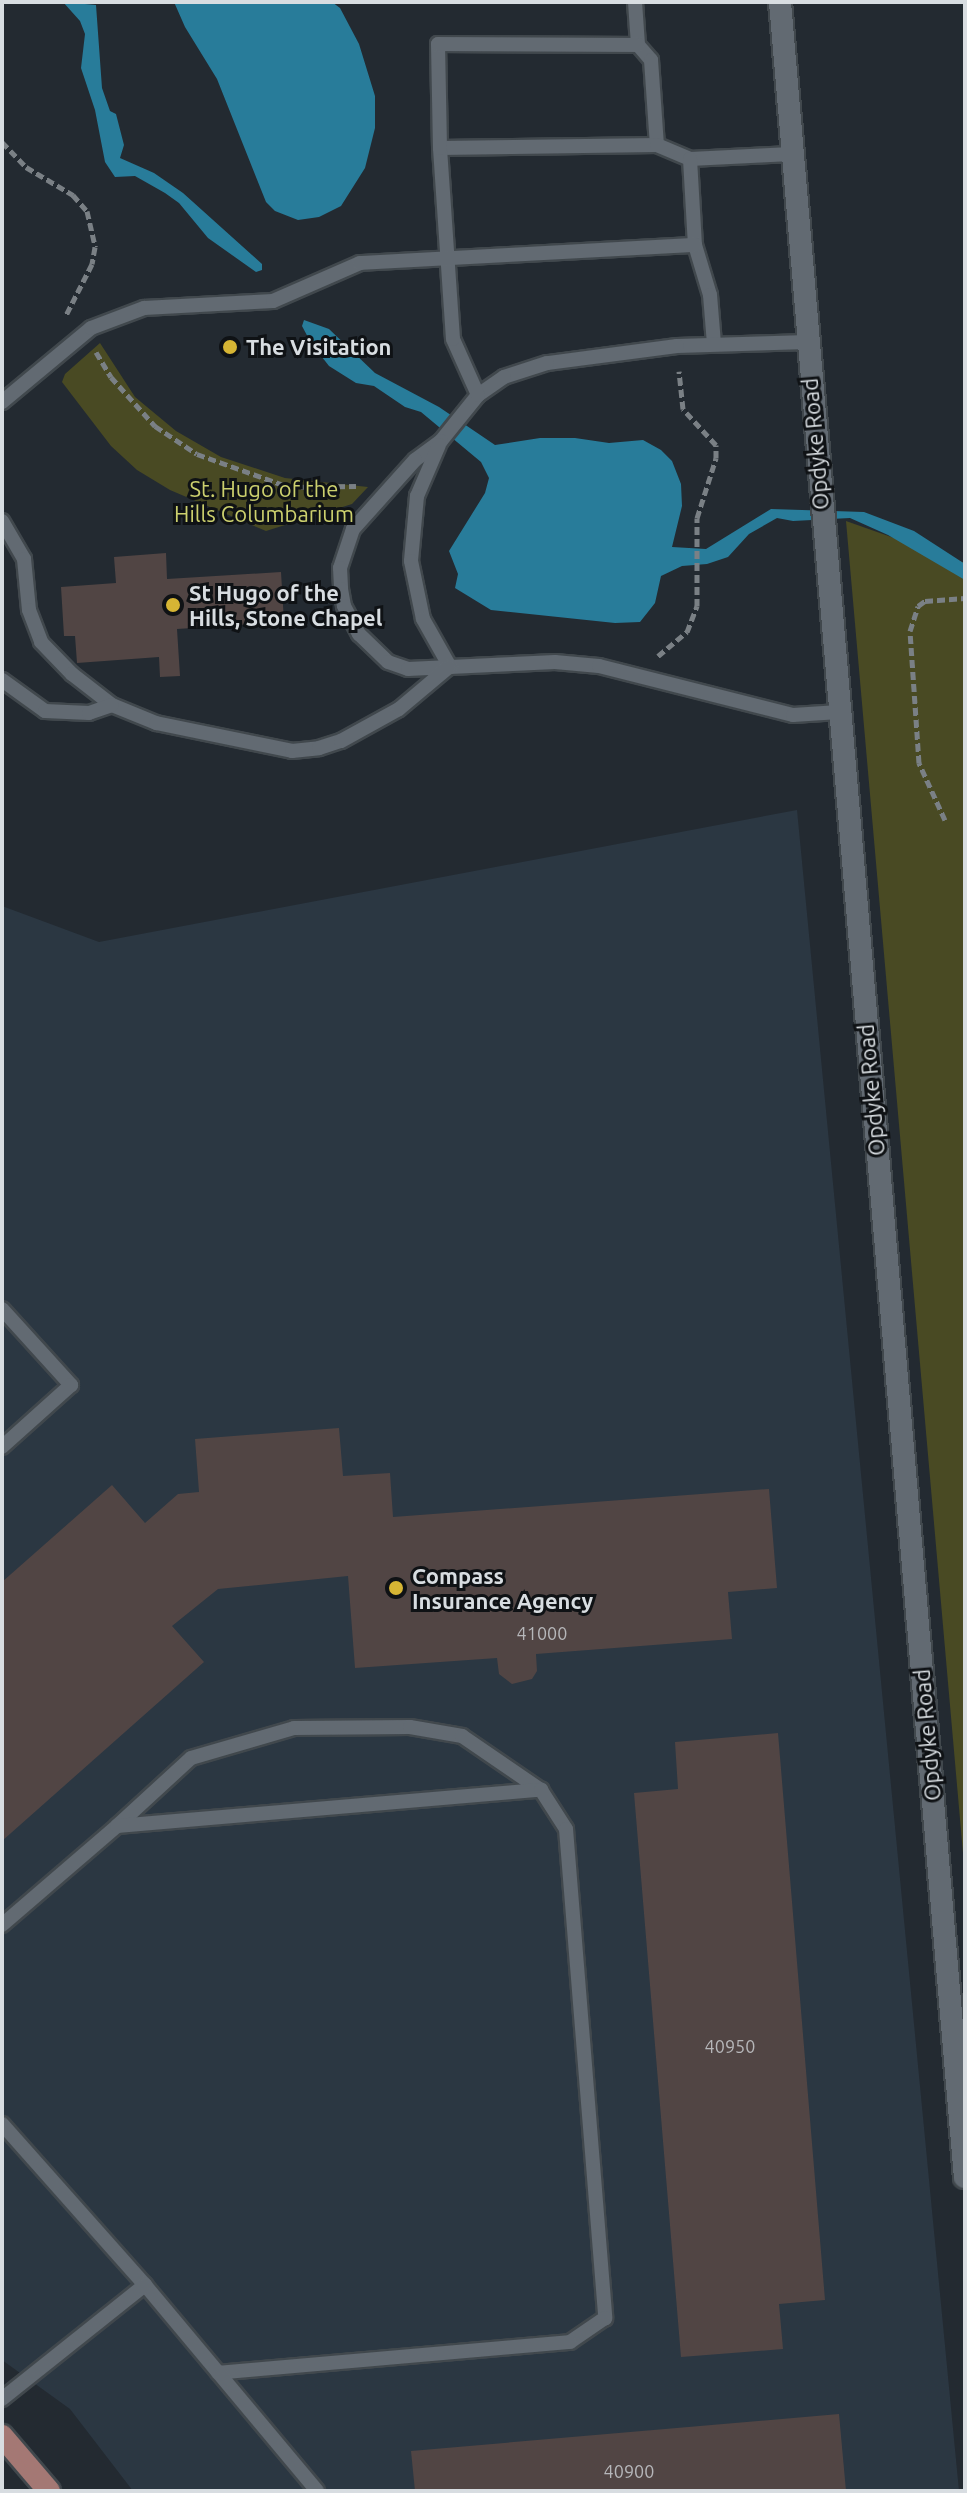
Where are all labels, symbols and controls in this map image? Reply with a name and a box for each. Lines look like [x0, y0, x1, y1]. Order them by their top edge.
place label: The Visitation [246, 334, 391, 360]
marker: The Visitation [221, 338, 239, 356]
street label: Opdyke Road [796, 377, 834, 511]
park label: St. Hugo of the Hills Columbarium [174, 475, 354, 526]
place label: St Hugo of the Hills, Stone Chapel [189, 579, 382, 630]
marker: St Hugo of the Hills, Stone Chapel [164, 596, 182, 614]
street label: Opdyke Road [852, 1023, 890, 1157]
place label: Compass Insurance Agency [412, 1562, 593, 1614]
marker: Compass Insurance Agency [387, 1579, 405, 1597]
house number: 41000 [517, 1622, 567, 1644]
street label: Opdyke Road [908, 1668, 946, 1802]
house number: 40950 [705, 2035, 755, 2057]
house number: 40900 [604, 2460, 654, 2482]

